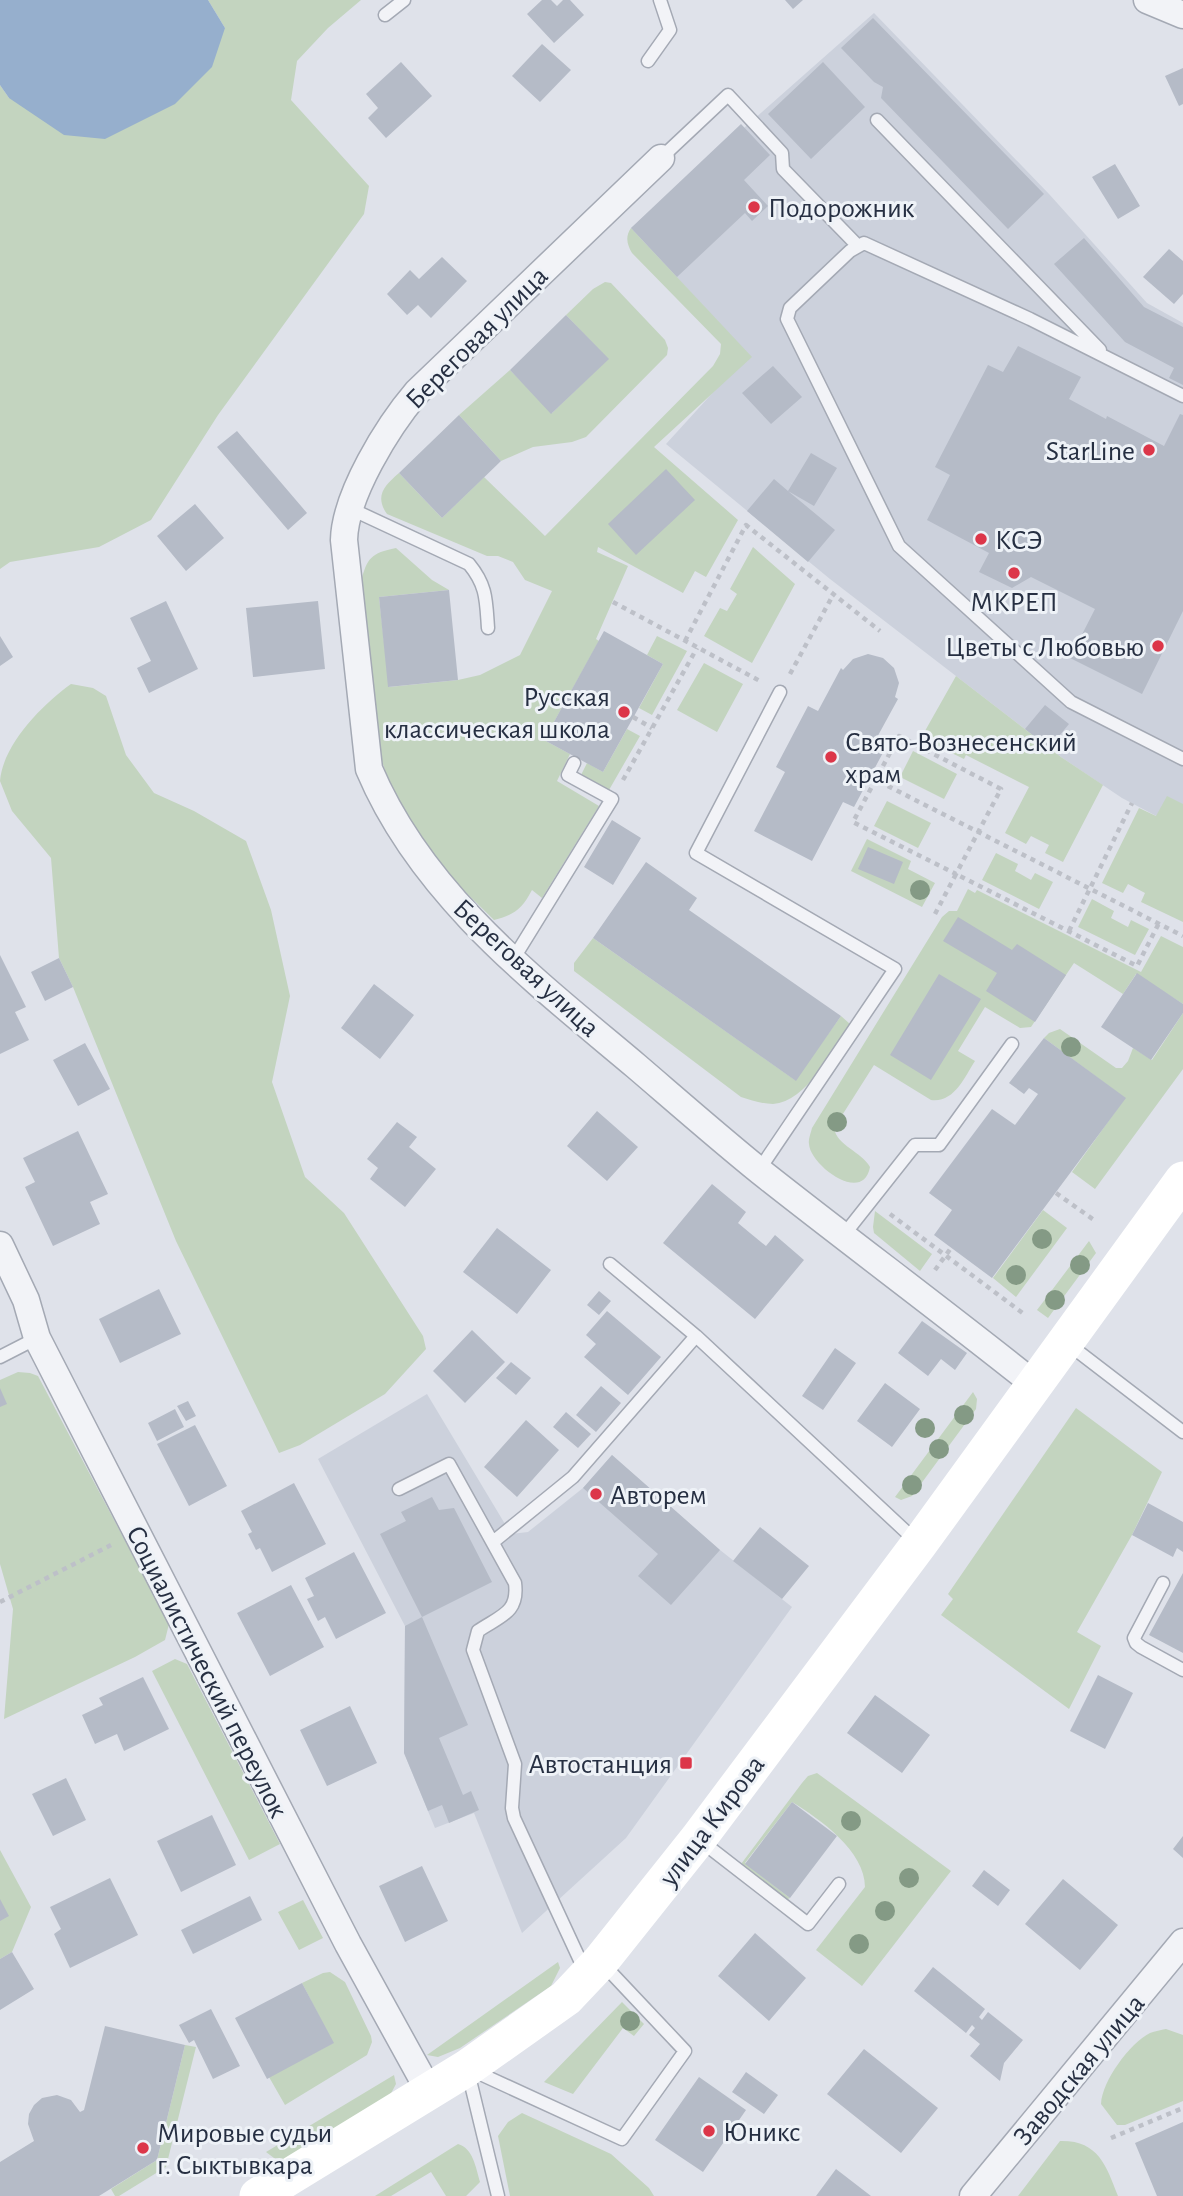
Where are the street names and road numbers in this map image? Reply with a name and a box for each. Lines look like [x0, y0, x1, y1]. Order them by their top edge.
street label: Береговая улица [401, 262, 554, 415]
street label: Береговая улица [447, 894, 604, 1043]
street label: Социалистический переулок [120, 1521, 292, 1823]
street label: улица Кирова [654, 1751, 771, 1892]
street label: Заводская улица [1009, 1989, 1151, 2151]

